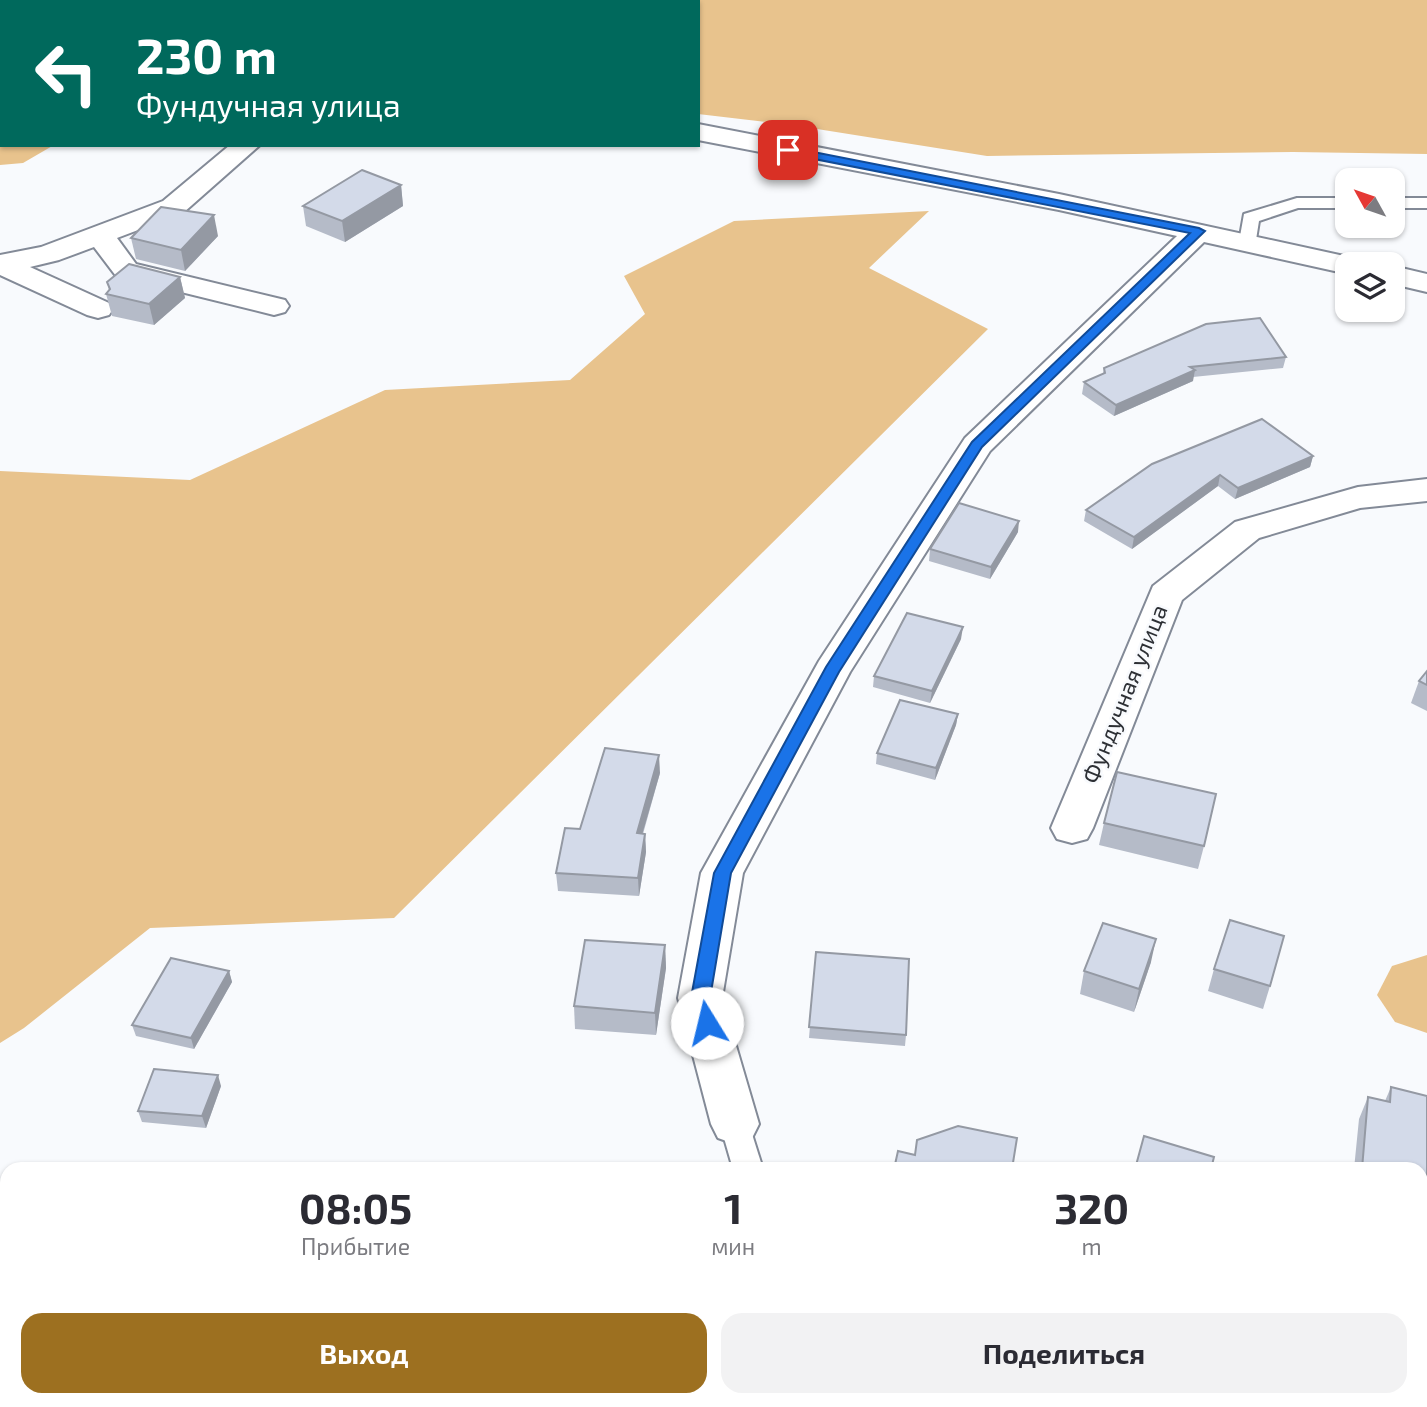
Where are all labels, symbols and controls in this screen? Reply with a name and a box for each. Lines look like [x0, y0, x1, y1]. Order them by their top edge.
text: 230 m [136, 25, 277, 84]
icon: left [21, 28, 112, 119]
text: Фундучная улица [136, 85, 401, 123]
pin [758, 120, 818, 180]
icon: arrive [769, 131, 807, 169]
north arrow [1335, 168, 1405, 238]
map controls [1335, 168, 1405, 322]
button: layers [1335, 252, 1405, 322]
street label: Фундучная улица [1075, 600, 1174, 787]
position arrow [670, 986, 744, 1060]
text: 08:05 [299, 1182, 412, 1232]
text: 1 [724, 1182, 742, 1232]
text: 320 [1054, 1182, 1129, 1232]
text: Прибытие [301, 1232, 410, 1260]
text: мин [711, 1232, 755, 1260]
text: m [1082, 1232, 1102, 1260]
button: Выход [21, 1313, 707, 1393]
button: Поделиться [721, 1313, 1407, 1393]

